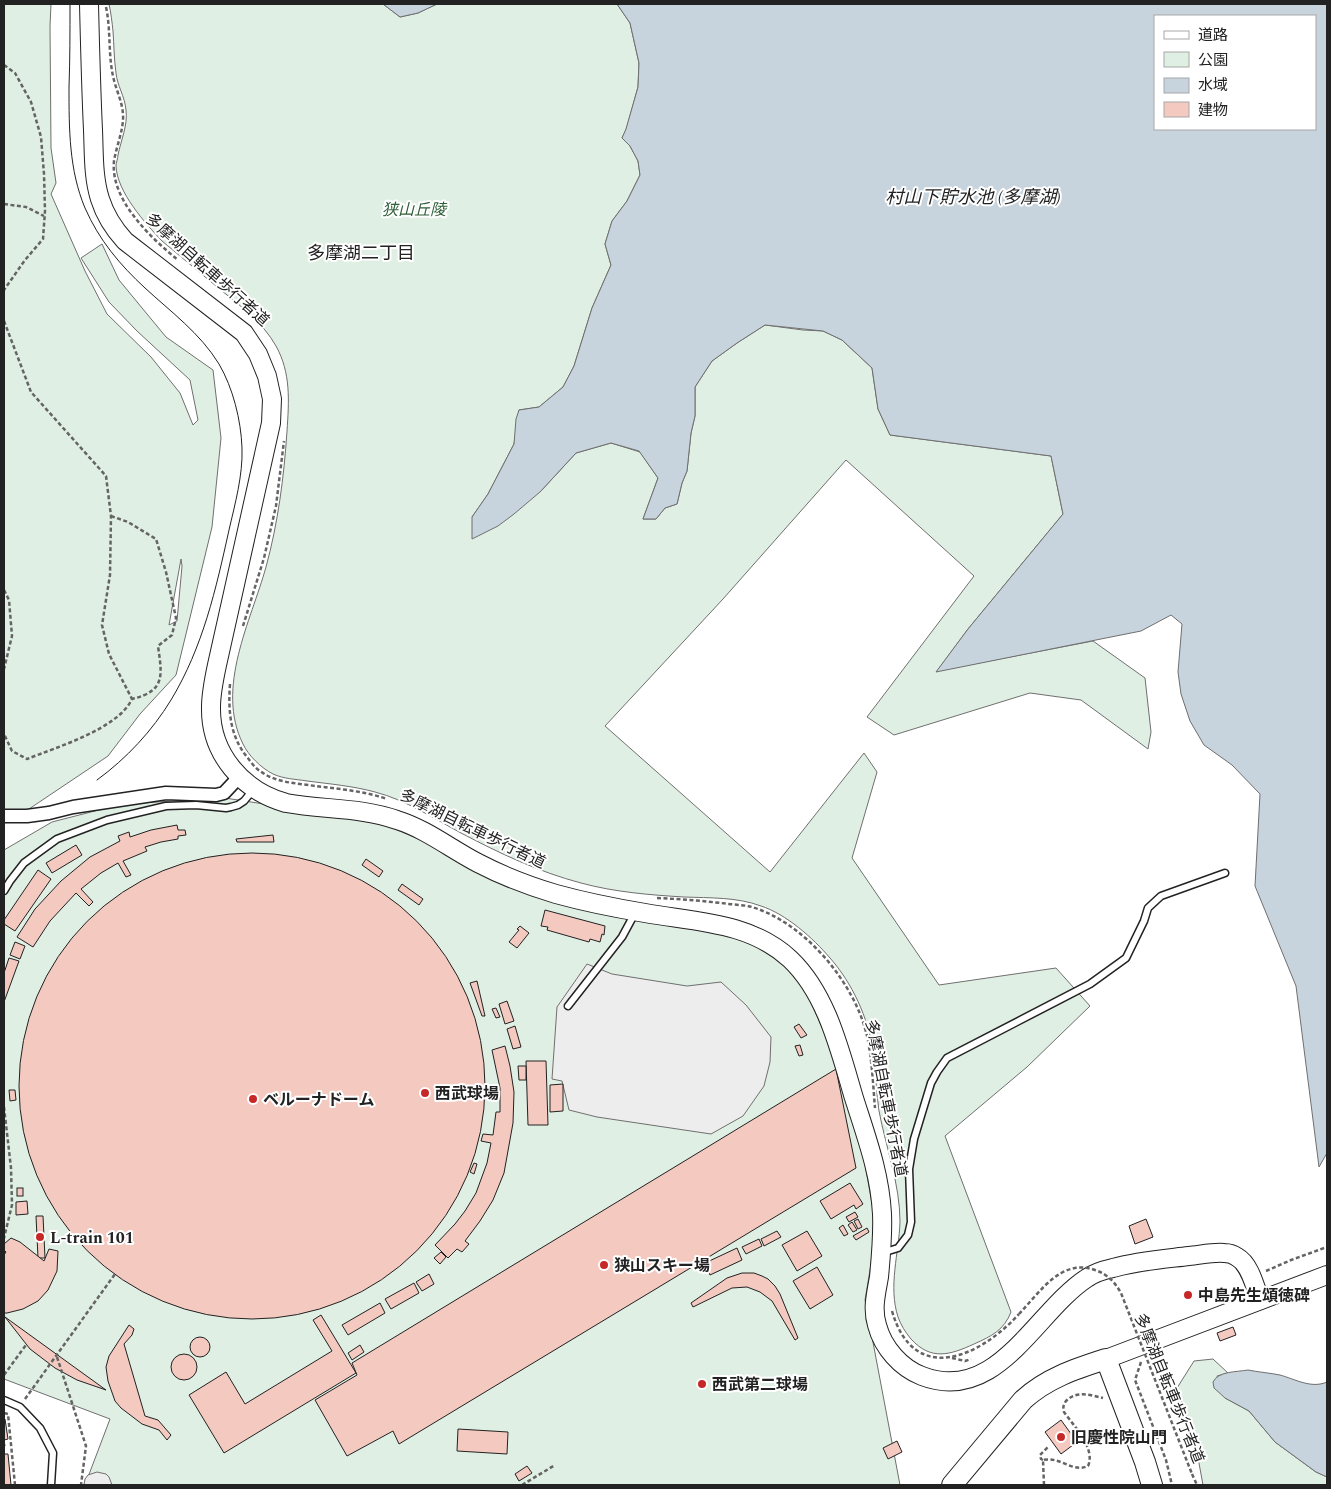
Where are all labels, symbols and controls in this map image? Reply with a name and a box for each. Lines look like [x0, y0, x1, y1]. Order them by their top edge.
legend [1154, 15, 1316, 130]
text: 道路 [1198, 24, 1228, 47]
text: 公園 [1198, 49, 1228, 72]
text: 水域 [1198, 74, 1228, 97]
text: 建物 [1198, 99, 1228, 122]
water label: 村山下貯水池 (多摩湖) [885, 184, 1061, 211]
park label: 狭山丘陵 [382, 198, 448, 222]
street label: 多摩湖自転車歩行者道 [140, 207, 275, 332]
district label: 多摩湖二丁目 [307, 240, 415, 267]
street label: 多摩湖自転車歩行者道 [395, 783, 550, 875]
street label: 多摩湖自転車歩行者道 [859, 1017, 913, 1179]
place label: 西武球場 [435, 1082, 499, 1106]
marker: 西武球場 [419, 1087, 431, 1099]
place label: ベルーナドーム [263, 1088, 375, 1112]
marker: ベルーナドーム [247, 1093, 259, 1105]
place label: L-train 101 [50, 1226, 134, 1250]
marker: L-train 101 [34, 1231, 46, 1243]
place label: 狭山スキー場 [614, 1254, 710, 1278]
marker: 狭山スキー場 [598, 1259, 610, 1271]
place label: 中島先生頌徳碑 [1198, 1284, 1310, 1308]
marker: 中島先生頌徳碑 [1182, 1289, 1194, 1301]
street label: 多摩湖自転車歩行者道 [1128, 1310, 1210, 1467]
place label: 西武第二球場 [712, 1373, 808, 1397]
marker: 西武第二球場 [696, 1378, 708, 1390]
place label: 旧慶性院山門 [1071, 1426, 1167, 1450]
marker: 旧慶性院山門 [1055, 1431, 1067, 1443]

